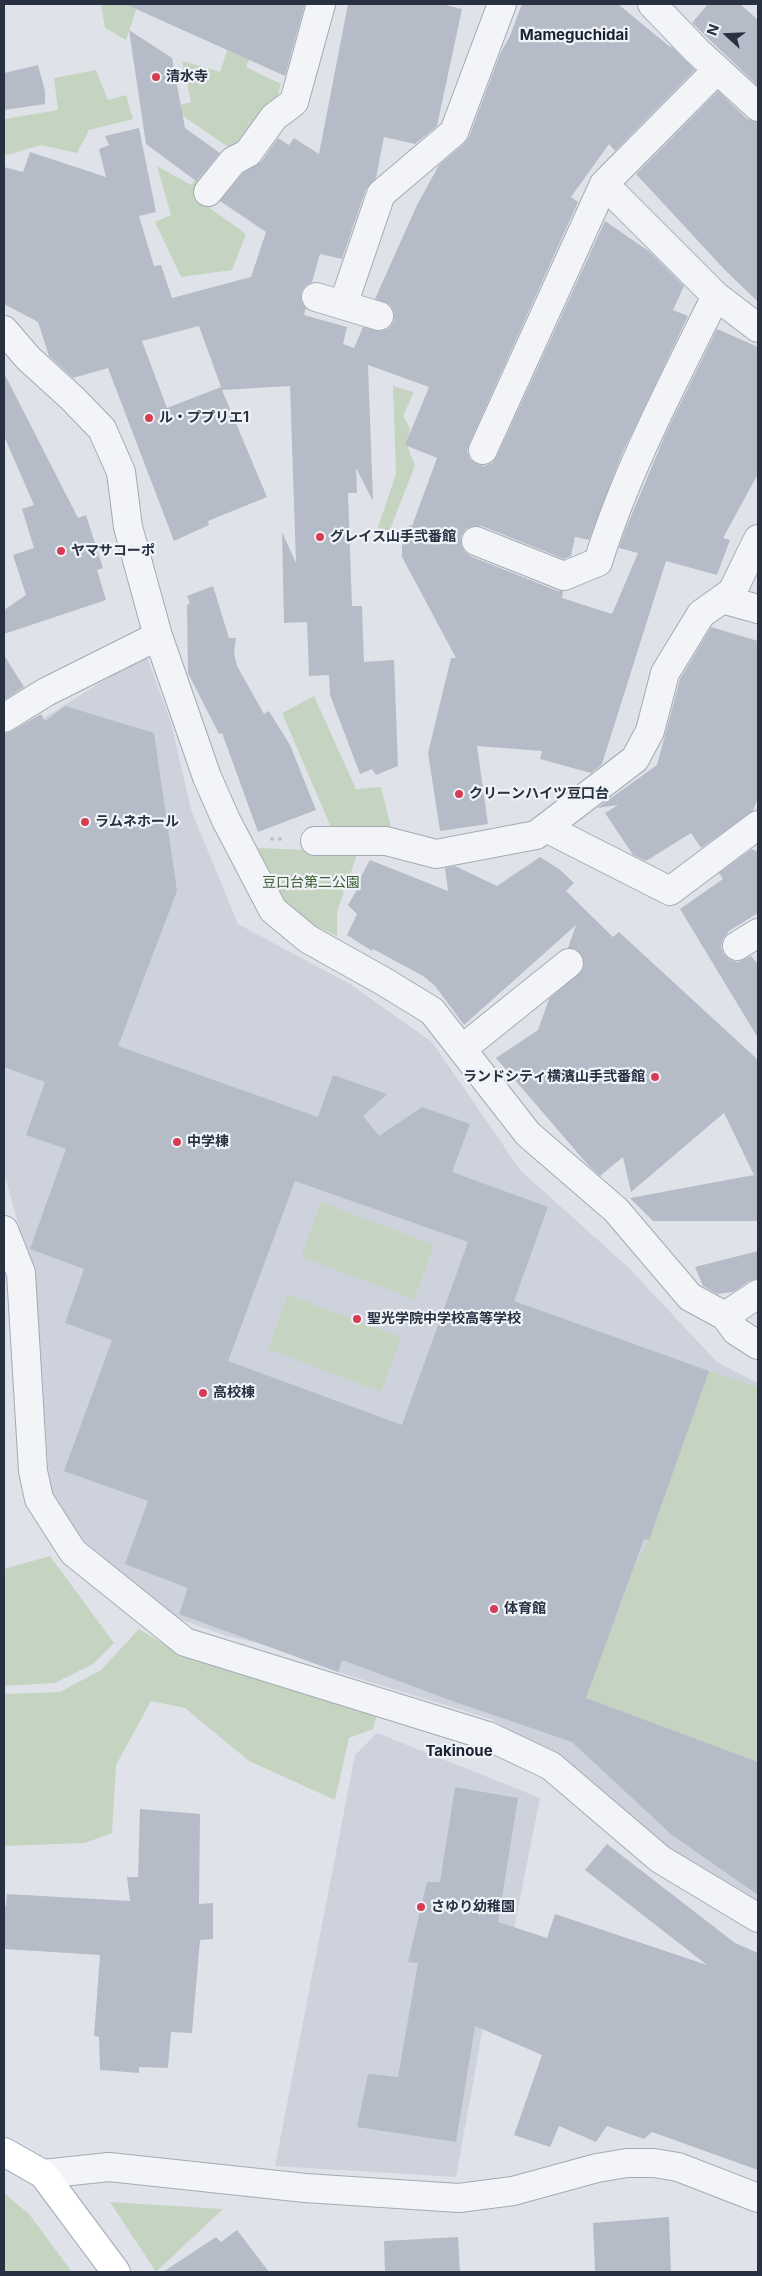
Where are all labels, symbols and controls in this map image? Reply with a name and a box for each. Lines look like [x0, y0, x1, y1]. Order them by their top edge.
north arrow [702, 10, 752, 60]
text: N [703, 22, 722, 38]
district label: Mameguchidai [520, 26, 628, 44]
place label: 清水寺 [166, 69, 208, 85]
marker: 清水寺 [150, 71, 162, 83]
place label: ル・ププリエ1 [159, 410, 249, 426]
marker: ル・ププリエ1 [143, 412, 155, 424]
place label: グレイス山手弐番館 [330, 529, 456, 545]
marker: グレイス山手弐番館 [314, 531, 326, 543]
place label: ヤマサコーポ [71, 543, 155, 559]
marker: ヤマサコーポ [55, 545, 67, 557]
place label: クリーンハイツ豆口台 [469, 786, 609, 802]
marker: クリーンハイツ豆口台 [453, 788, 465, 800]
place label: ラムネホール [95, 814, 179, 830]
marker: ラムネホール [79, 816, 91, 828]
park label: 豆口台第二公園 [262, 875, 360, 891]
place label: ランドシティ横濱山手弐番館 [463, 1069, 645, 1085]
marker: ランドシティ横濱山手弐番館 [649, 1071, 661, 1083]
place label: 中学棟 [187, 1134, 229, 1150]
marker: 中学棟 [171, 1136, 183, 1148]
place label: 聖光学院中学校高等学校 [367, 1311, 521, 1327]
marker: 聖光学院中学校高等学校 [351, 1313, 363, 1325]
place label: 高校棟 [213, 1385, 255, 1401]
marker: 高校棟 [197, 1387, 209, 1399]
place label: 体育館 [504, 1601, 546, 1617]
marker: 体育館 [488, 1603, 500, 1615]
district label: Takinoue [425, 1742, 493, 1760]
place label: さゆり幼稚園 [431, 1899, 515, 1915]
marker: さゆり幼稚園 [415, 1901, 427, 1913]

